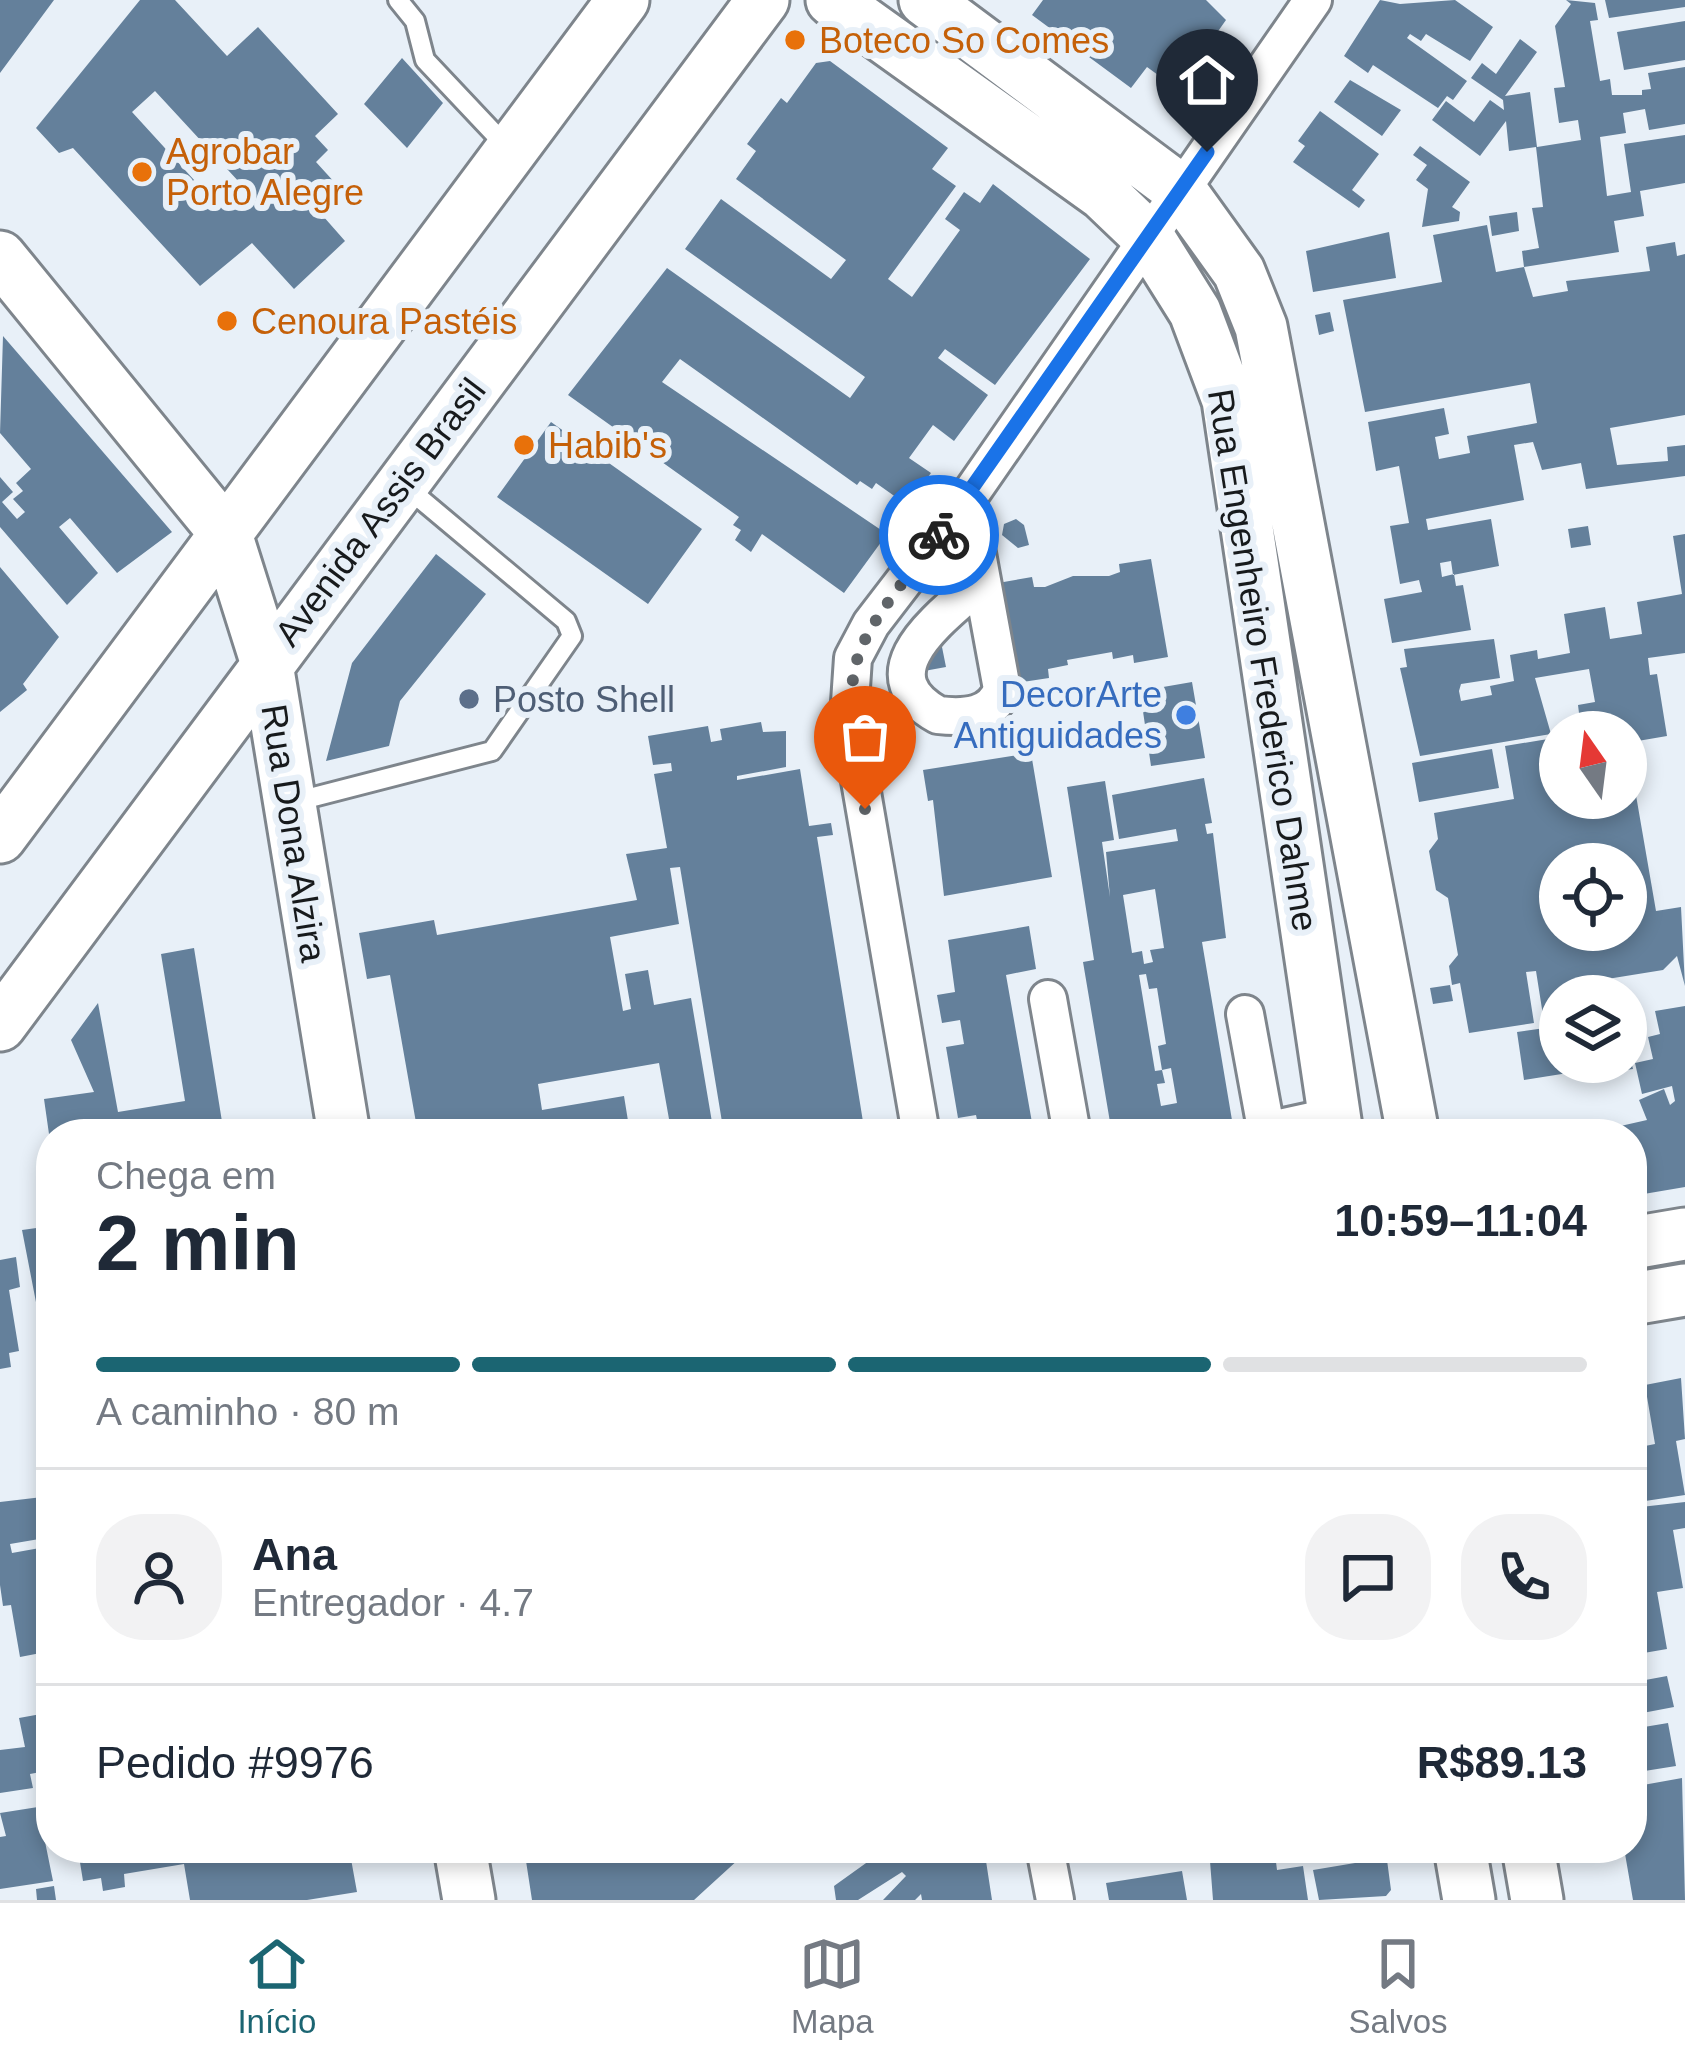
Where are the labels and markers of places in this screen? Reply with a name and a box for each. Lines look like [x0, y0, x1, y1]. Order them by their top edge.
place label: Boteco So Comes [819, 20, 1109, 61]
marker: Boteco So Comes [782, 27, 808, 53]
pin [1156, 29, 1258, 152]
place label: Agrobar Porto Alegre [166, 131, 364, 213]
marker: Agrobar Porto Alegre [129, 159, 155, 185]
place label: Cenoura Pastéis [251, 301, 517, 342]
marker: Cenoura Pastéis [214, 308, 240, 334]
place label: Habib's [548, 425, 667, 466]
marker: Habib's [511, 432, 537, 458]
place label: DecorArte Antiguidades [954, 674, 1162, 756]
place label: Posto Shell [493, 679, 675, 720]
marker: Posto Shell [456, 686, 482, 712]
pin [814, 686, 916, 809]
marker: DecorArte Antiguidades [1173, 702, 1199, 728]

